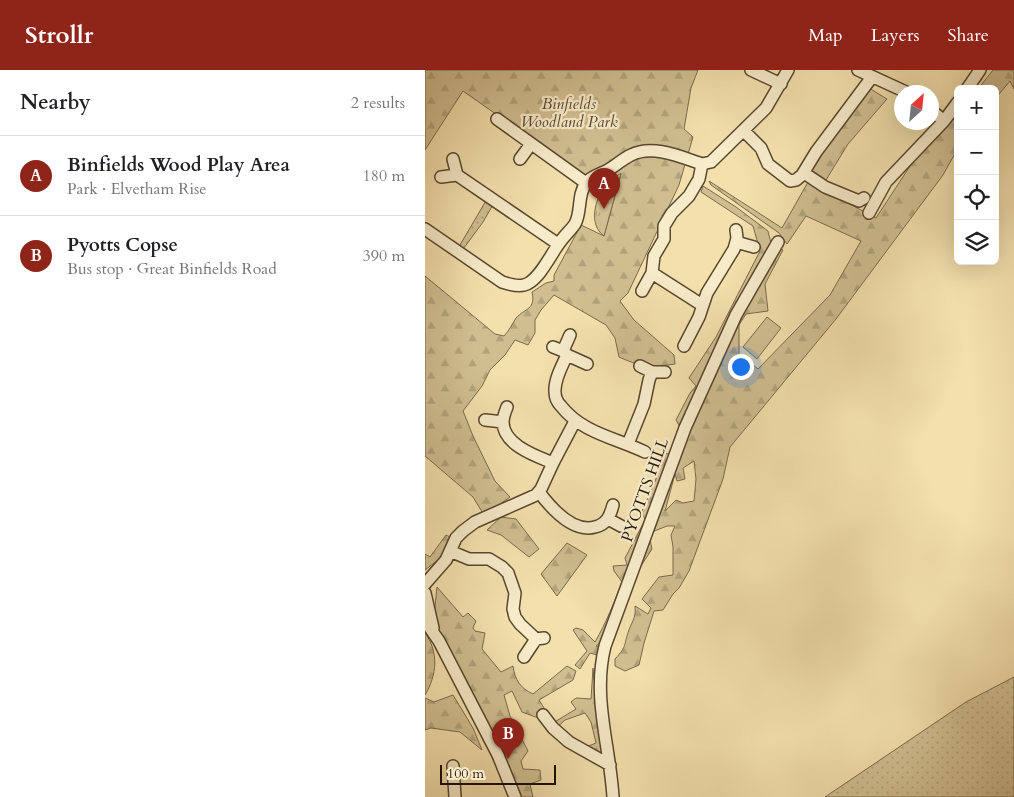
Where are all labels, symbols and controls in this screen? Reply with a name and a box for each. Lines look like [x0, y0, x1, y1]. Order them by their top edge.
text: Strollr [25, 19, 93, 52]
text: Map [808, 23, 843, 48]
text: Layers [871, 23, 920, 48]
text: Share [948, 23, 989, 48]
north arrow [894, 85, 939, 130]
map controls [954, 85, 999, 265]
button: + [954, 85, 999, 130]
text: Nearby [20, 88, 91, 117]
text: 2 results [351, 92, 405, 114]
park label: Binfields Woodland Park [520, 93, 618, 133]
button: − [954, 130, 999, 175]
text: Binfields Wood Play Area [67, 152, 290, 178]
text: A [30, 165, 42, 187]
text: 180 m [363, 165, 405, 187]
pin: A [588, 168, 620, 209]
button: locate [954, 175, 999, 220]
text: Park · Elvetham Rise [67, 178, 207, 200]
button: layers [954, 220, 999, 265]
text: Pyotts Copse [67, 232, 178, 258]
text: B [30, 245, 42, 267]
text: 390 m [363, 245, 405, 267]
text: Bus stop · Great Binfields Road [67, 258, 277, 280]
your location [728, 354, 754, 380]
street label: PYOTTS HILL [616, 435, 674, 545]
pin: B [492, 718, 524, 759]
scale bar [440, 762, 556, 785]
text: 100 m [447, 764, 484, 783]

